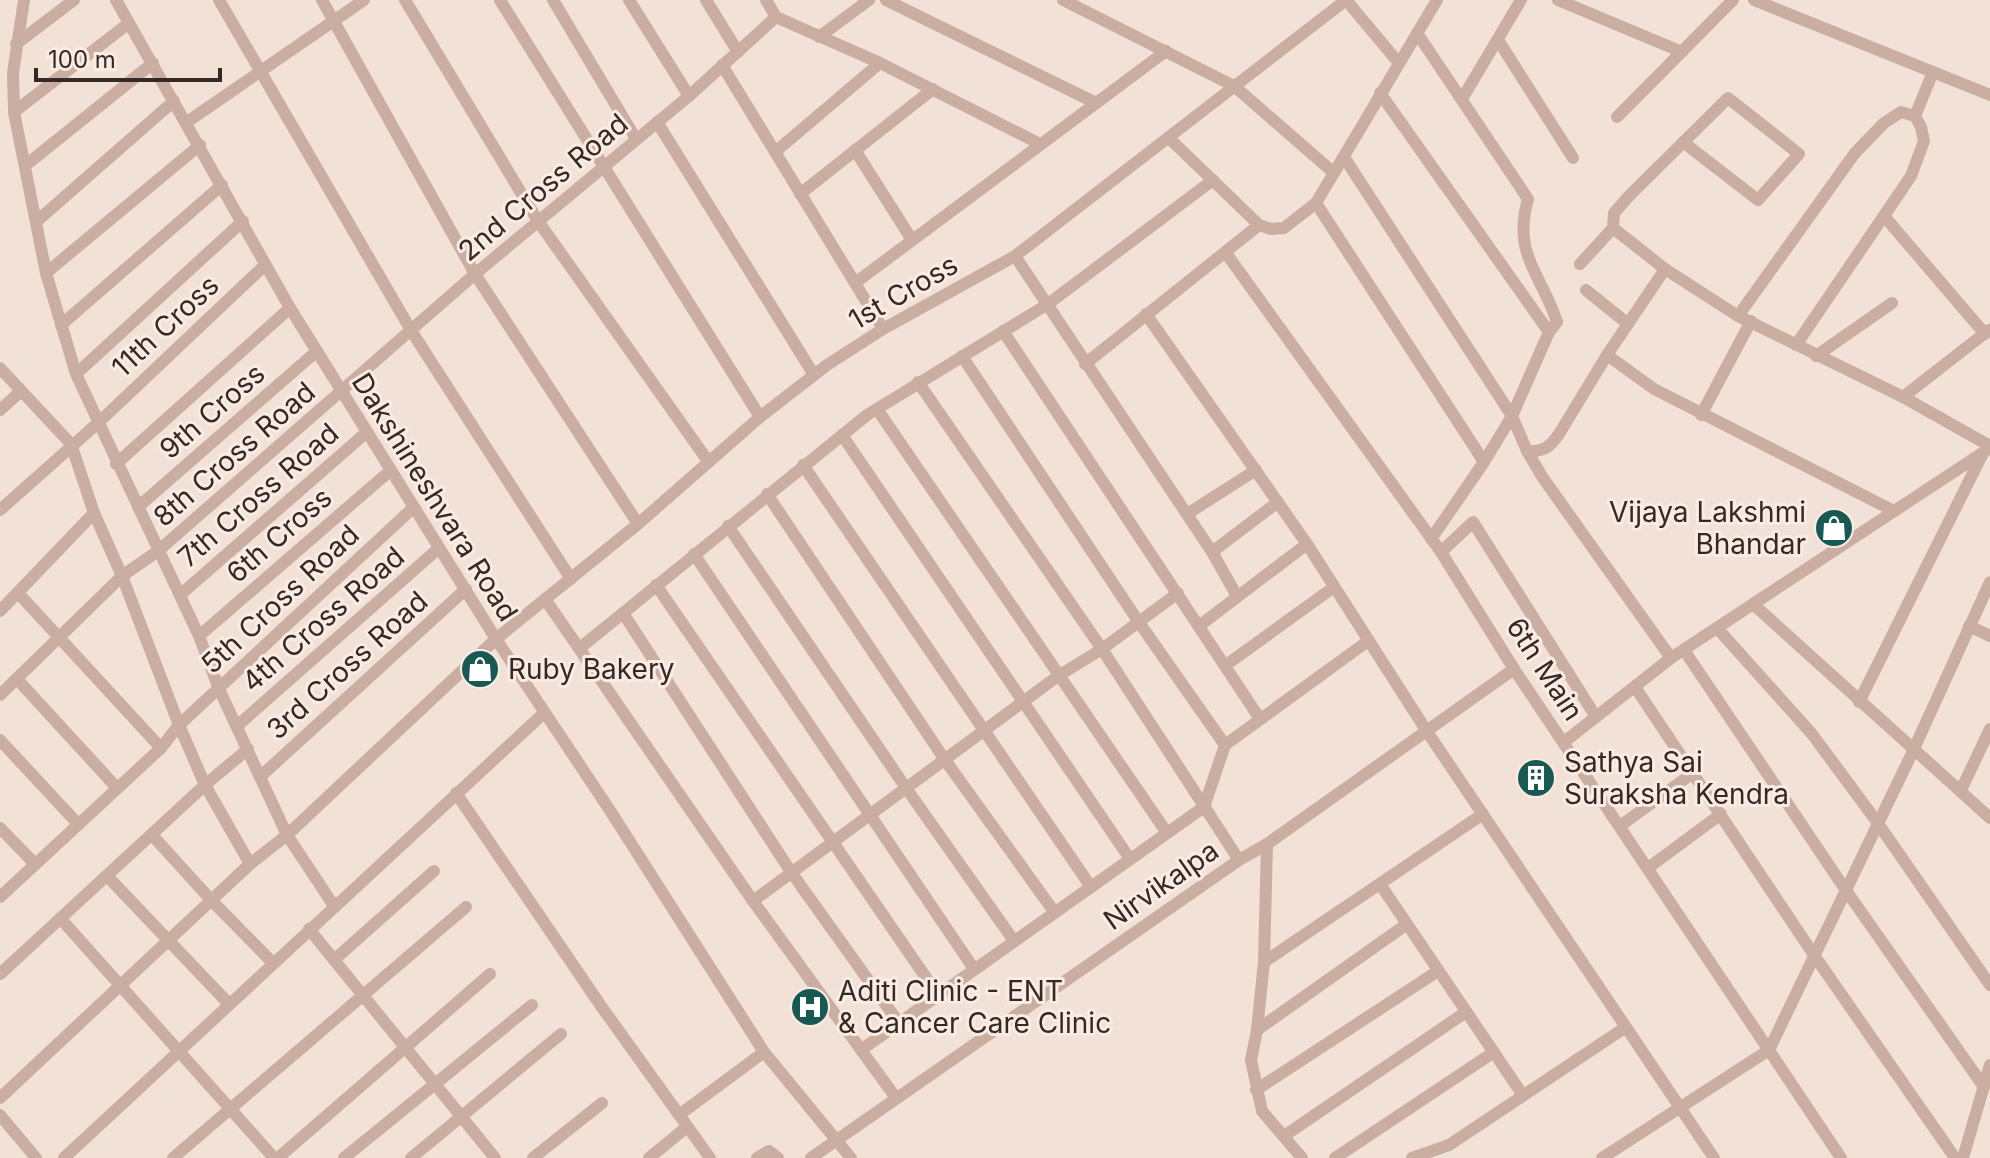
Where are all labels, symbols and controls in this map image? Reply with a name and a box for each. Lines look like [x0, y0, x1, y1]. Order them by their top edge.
scale bar [36, 32, 220, 82]
text: 100 m [48, 45, 116, 74]
street label: 2nd Cross Road [451, 106, 635, 268]
street label: 1st Cross [842, 247, 964, 337]
street label: 11th Cross [105, 268, 225, 384]
street label: 9th Cross [152, 356, 272, 466]
street label: Dakshineshvara Road [345, 367, 525, 627]
street label: 8th Cross Road [146, 375, 322, 533]
street label: 7th Cross Road [171, 416, 345, 574]
street label: 6th Cross [220, 480, 338, 590]
place label: Vijaya Lakshmi Bhandar [1609, 495, 1806, 561]
shop icon: Vijaya Lakshmi Bhandar [1813, 507, 1855, 549]
street label: 5th Cross Road [194, 517, 366, 681]
street label: 4th Cross Road [235, 539, 411, 699]
street label: 3rd Cross Road [260, 584, 434, 746]
street label: 6th Main [1499, 611, 1591, 727]
shop icon: Ruby Bakery [459, 648, 501, 690]
place label: Ruby Bakery [508, 652, 675, 686]
place label: Sathya Sai Suraksha Kendra [1564, 745, 1789, 811]
building icon: Sathya Sai Suraksha Kendra [1515, 757, 1557, 799]
street label: Nirvikalpa [1097, 833, 1225, 937]
place label: Aditi Clinic - ENT & Cancer Care Clinic [838, 974, 1111, 1040]
hospital icon: Aditi Clinic - ENT & Cancer Care Clinic [789, 986, 831, 1028]

